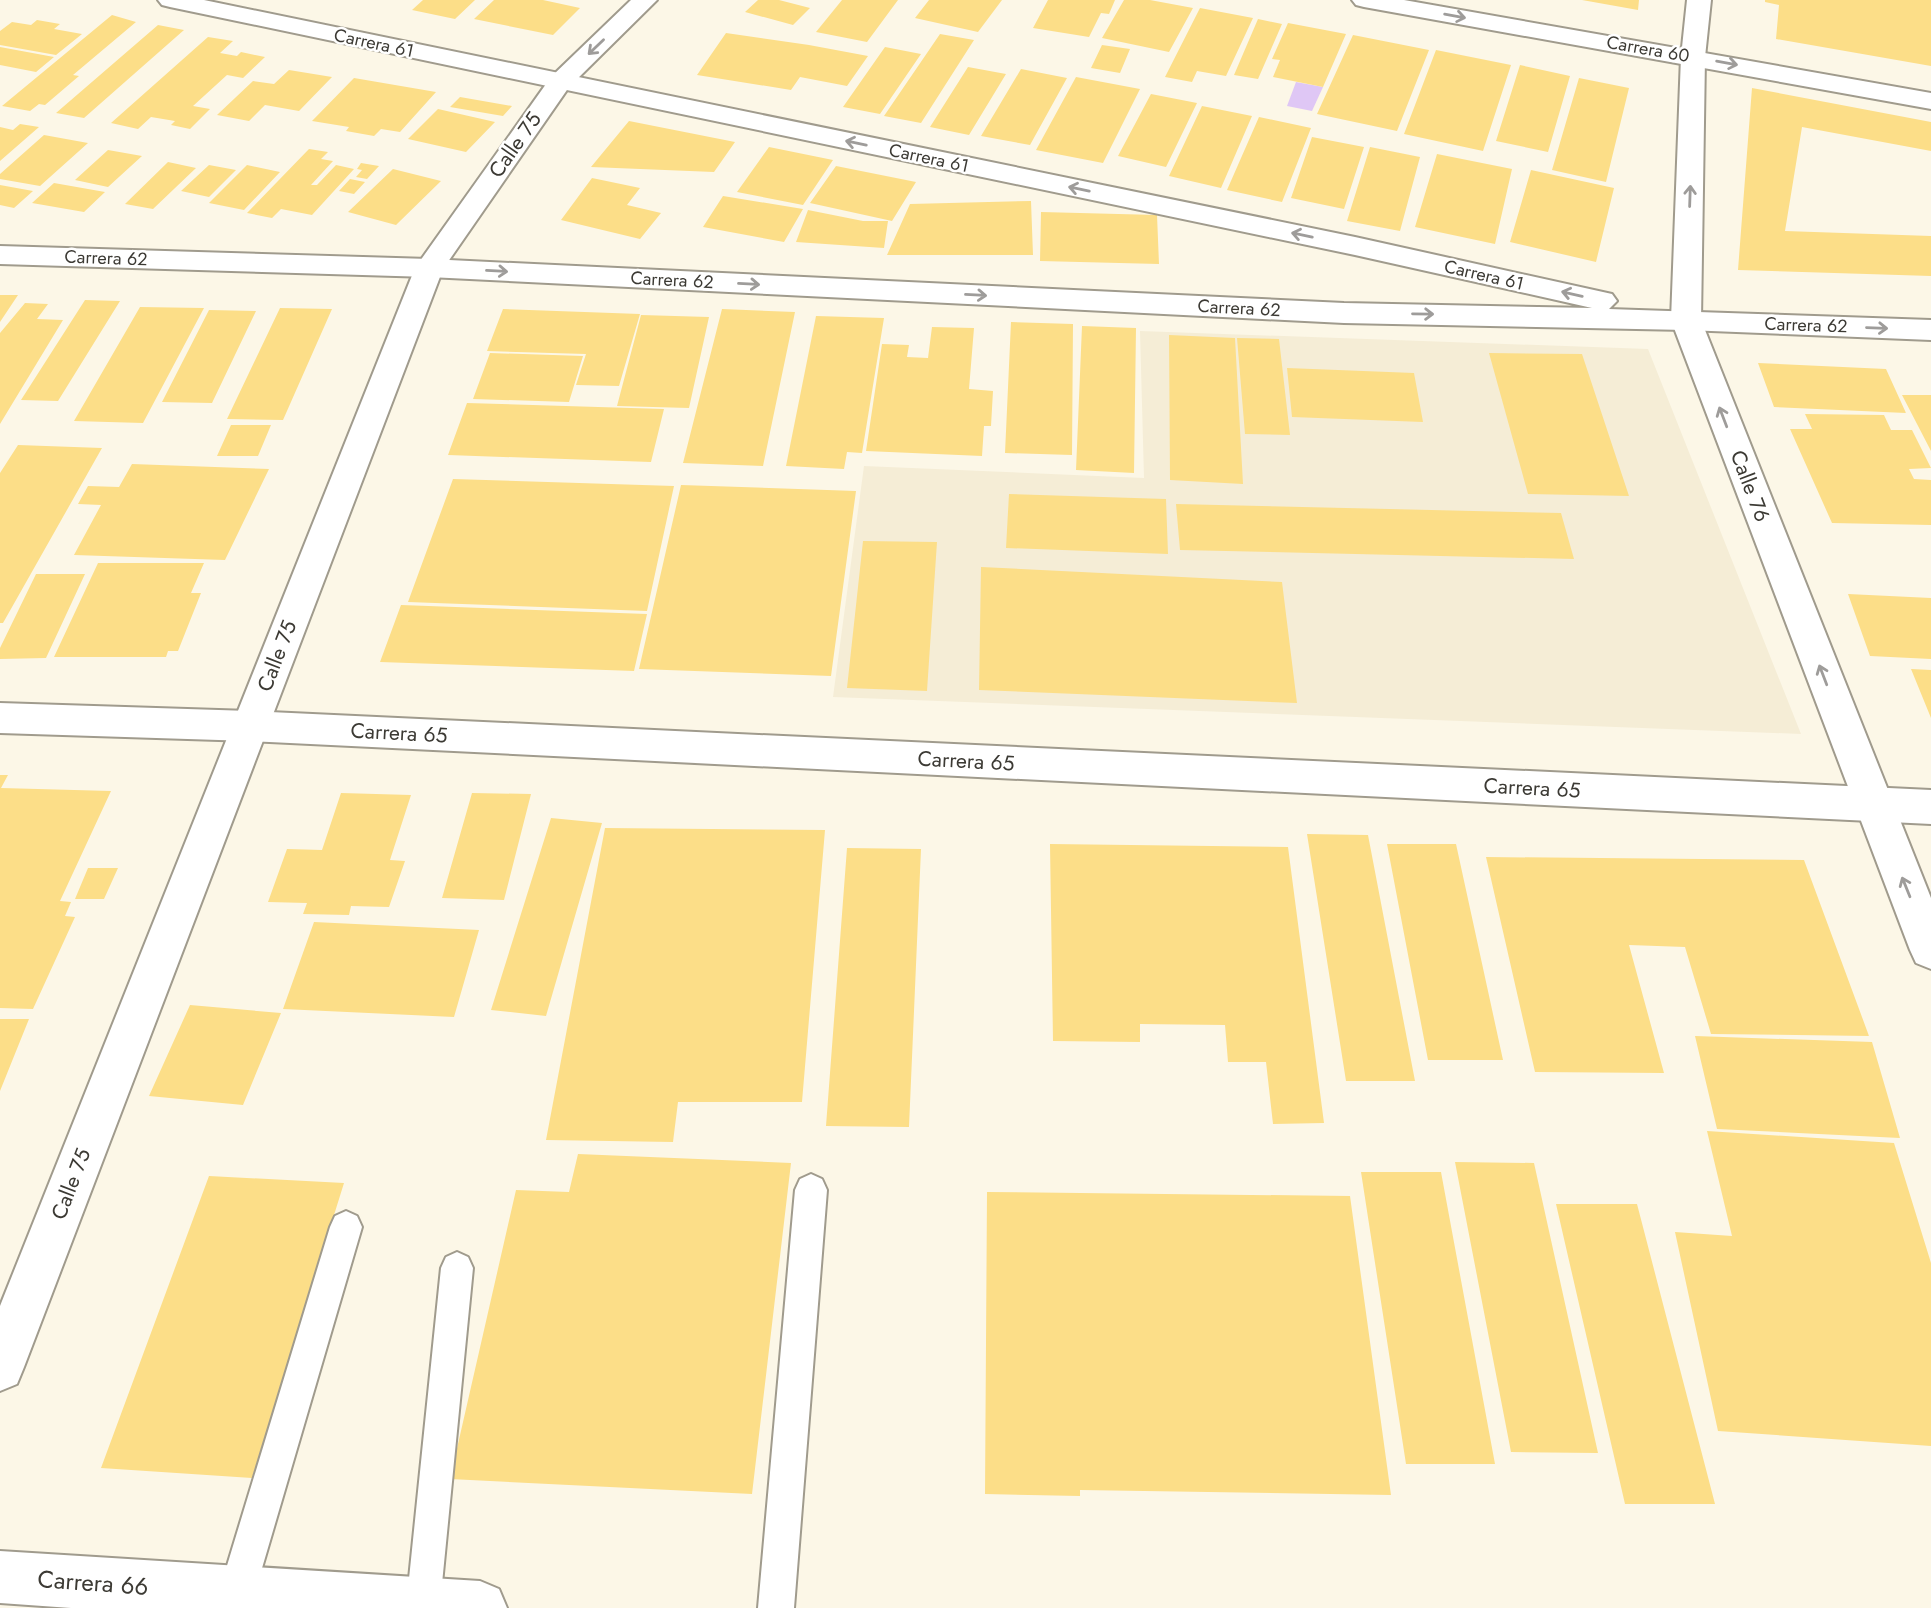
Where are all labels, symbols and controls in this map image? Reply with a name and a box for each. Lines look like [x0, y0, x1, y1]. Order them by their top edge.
one-way arrow [1443, 10, 1466, 23]
street label: Carrera 61 [332, 22, 416, 64]
street label: Carrera 60 [1605, 29, 1692, 69]
one-way arrow [588, 39, 605, 56]
one-way arrow [1715, 57, 1738, 70]
street label: Calle 75 [481, 106, 549, 184]
one-way arrow [845, 136, 868, 150]
street label: Carrera 61 [887, 137, 971, 179]
one-way arrow [1068, 182, 1091, 196]
one-way arrow [1683, 185, 1696, 208]
one-way arrow [1291, 228, 1314, 242]
street label: Carrera 62 [64, 244, 148, 272]
street label: Carrera 61 [1442, 253, 1526, 297]
one-way arrow [485, 265, 508, 278]
street label: Carrera 62 [630, 265, 714, 295]
one-way arrow [737, 277, 760, 290]
one-way arrow [1561, 287, 1584, 301]
one-way arrow [964, 288, 987, 301]
street label: Carrera 62 [1197, 293, 1281, 323]
one-way arrow [1412, 308, 1435, 321]
street label: Carrera 62 [1764, 311, 1848, 339]
one-way arrow [1865, 322, 1888, 335]
one-way arrow [1716, 406, 1729, 428]
street label: Calle 76 [1723, 446, 1777, 526]
street label: Calle 75 [250, 616, 304, 696]
one-way arrow [1816, 664, 1828, 686]
street label: Carrera 65 [350, 715, 448, 751]
street label: Carrera 65 [917, 743, 1015, 779]
street label: Carrera 65 [1483, 770, 1581, 806]
one-way arrow [1898, 876, 1911, 898]
street label: Calle 75 [44, 1144, 98, 1224]
street label: Carrera 66 [36, 1561, 150, 1604]

